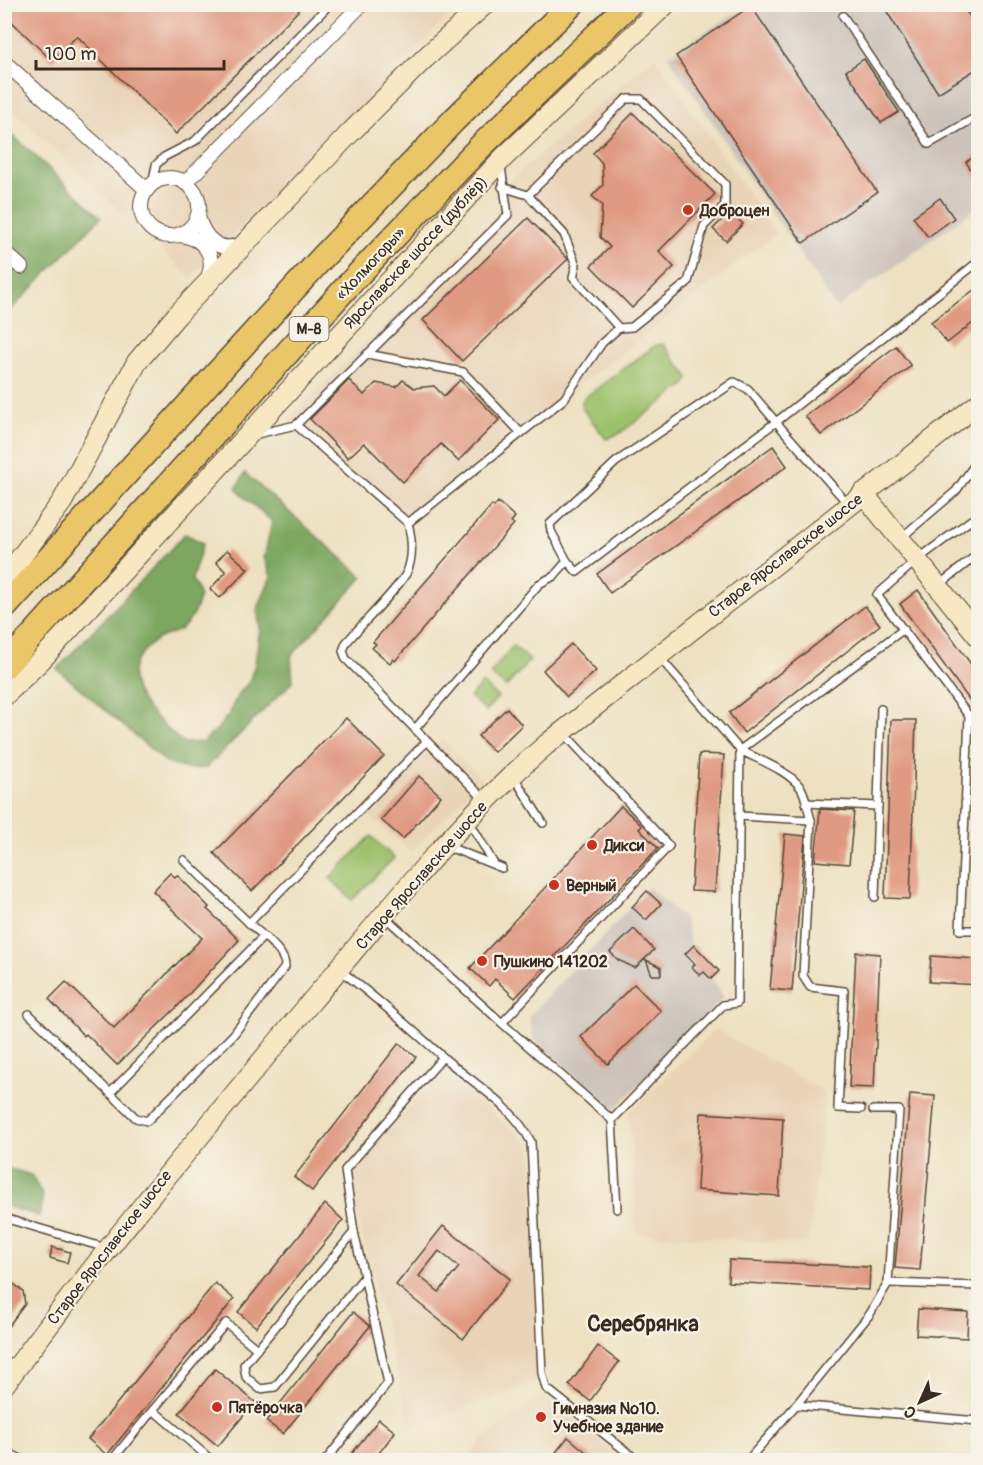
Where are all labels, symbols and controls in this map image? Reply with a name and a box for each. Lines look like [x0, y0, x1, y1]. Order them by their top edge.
scale bar [36, 33, 224, 71]
text: 100 m [45, 43, 97, 66]
street label: Ярославское шоссе (дублёр) [340, 172, 492, 333]
place label: Доброцен [699, 201, 769, 221]
marker: Доброцен [681, 203, 695, 217]
street label: «Холмогоры» [332, 223, 410, 304]
road number: М-8 [290, 317, 328, 341]
street label: Старое Ярославское шоссе [704, 489, 867, 622]
street label: Старое Ярославское шоссе [352, 797, 492, 954]
place label: Дикси [603, 836, 645, 856]
marker: Дикси [585, 838, 599, 852]
place label: Верный [566, 876, 617, 896]
marker: Верный [547, 878, 561, 892]
place label: Пушкино 141202 [494, 952, 608, 972]
marker: Пушкино 141202 [475, 954, 489, 968]
street label: Старое Ярославское шоссе [43, 1166, 176, 1329]
district label: Серебрянка [587, 1310, 699, 1338]
north arrow [890, 1372, 950, 1432]
place label: Пятёрочка [229, 1398, 303, 1418]
place label: Гимназия №10. Учебное здание [553, 1399, 665, 1437]
marker: Пятёрочка [210, 1400, 224, 1414]
text: С [899, 1401, 921, 1422]
marker: Гимназия №10. Учебное здание [534, 1410, 548, 1424]

